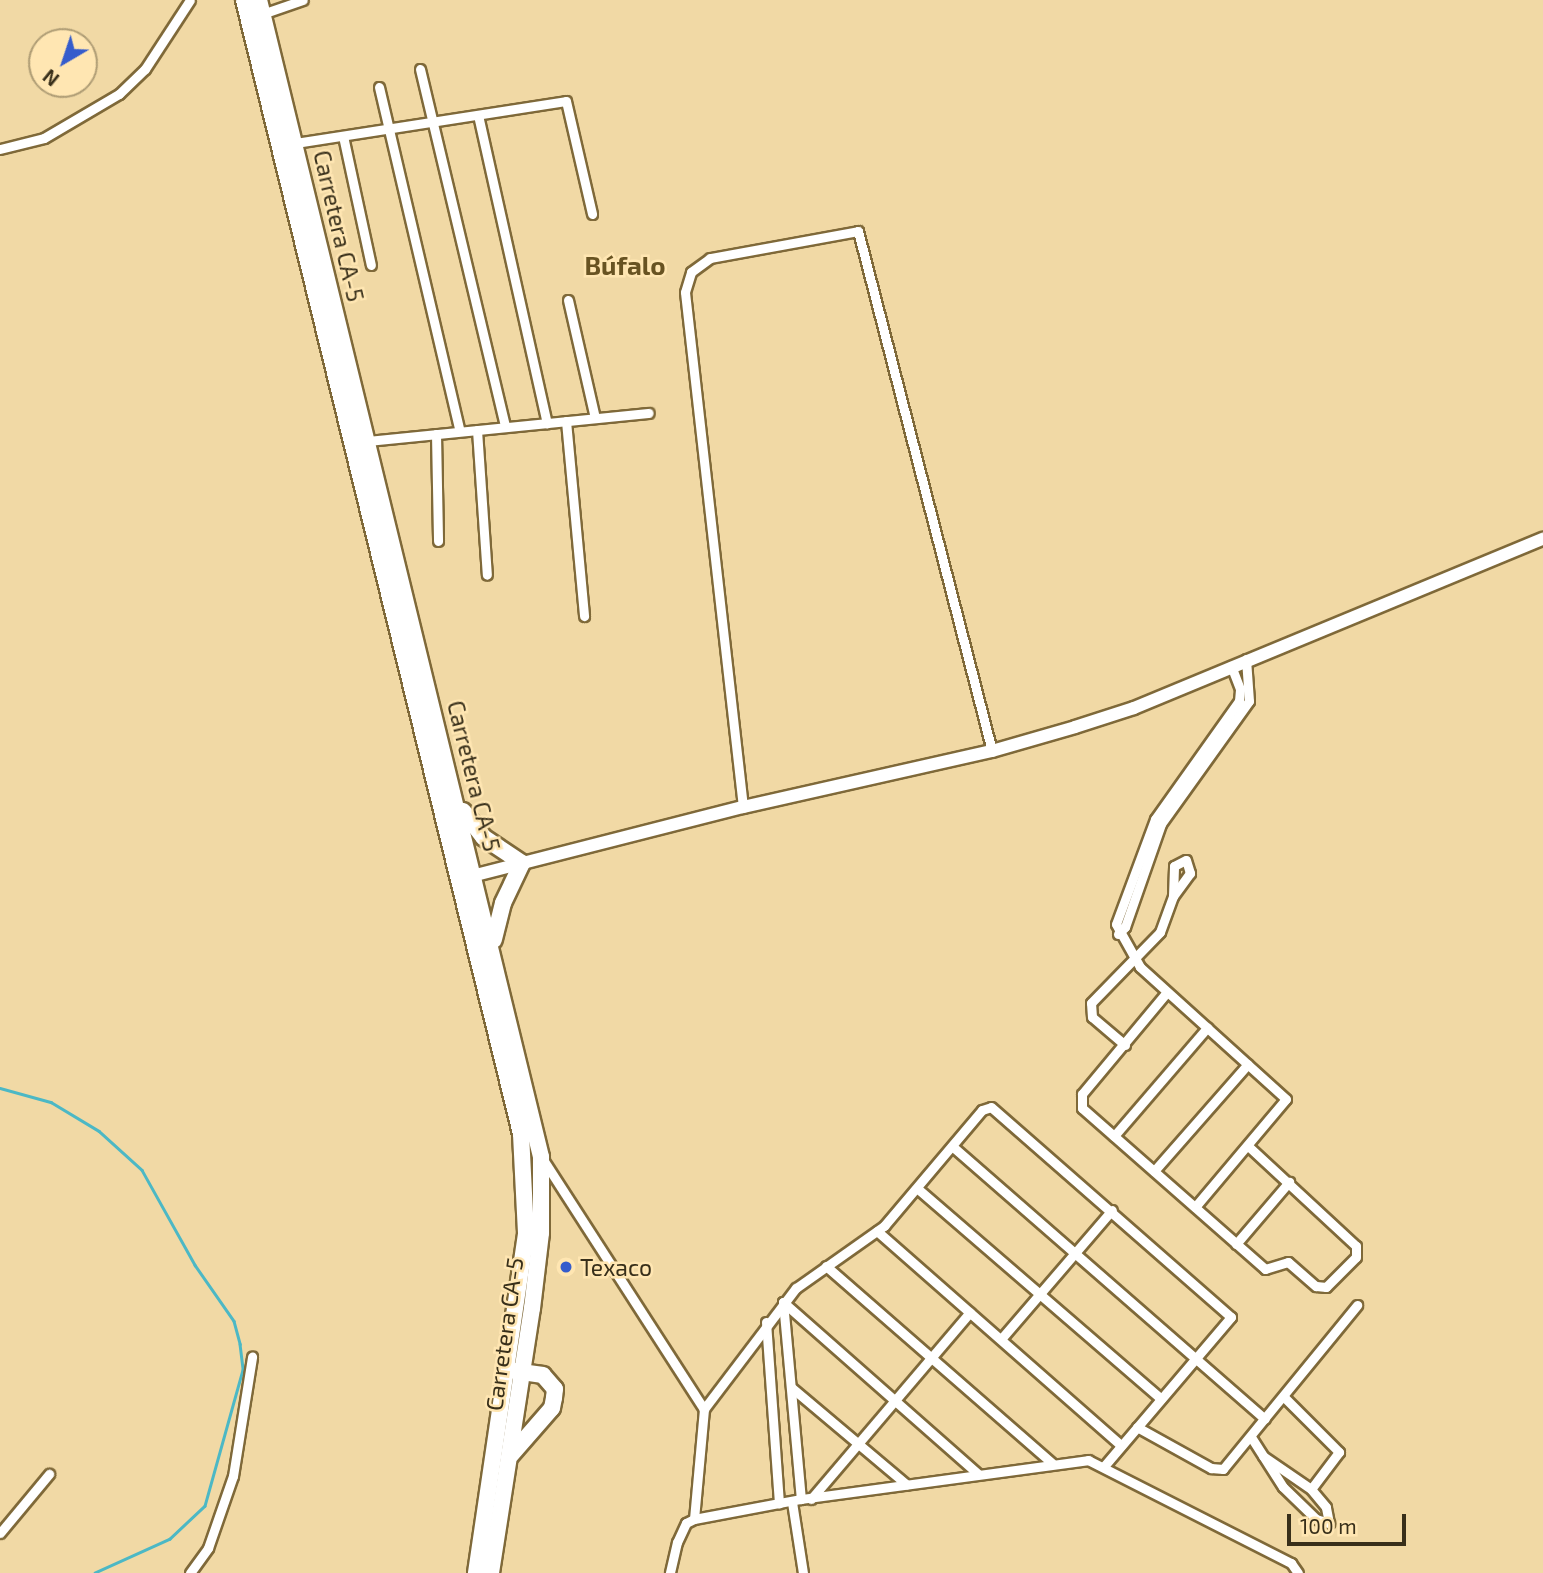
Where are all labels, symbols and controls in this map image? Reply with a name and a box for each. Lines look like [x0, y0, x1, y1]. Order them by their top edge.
north arrow [28, 28, 98, 98]
text: N [38, 65, 63, 91]
street label: Carretera CA-5 [308, 148, 370, 304]
district label: Búfalo [584, 249, 666, 281]
street label: Carretera CA-5 [442, 698, 506, 854]
place label: Texaco [580, 1253, 652, 1281]
street label: Carretera CA-5 [480, 1256, 528, 1412]
marker: Texaco [558, 1259, 574, 1275]
scale bar [1291, 1500, 1410, 1544]
text: 100 m [1300, 1513, 1357, 1538]

